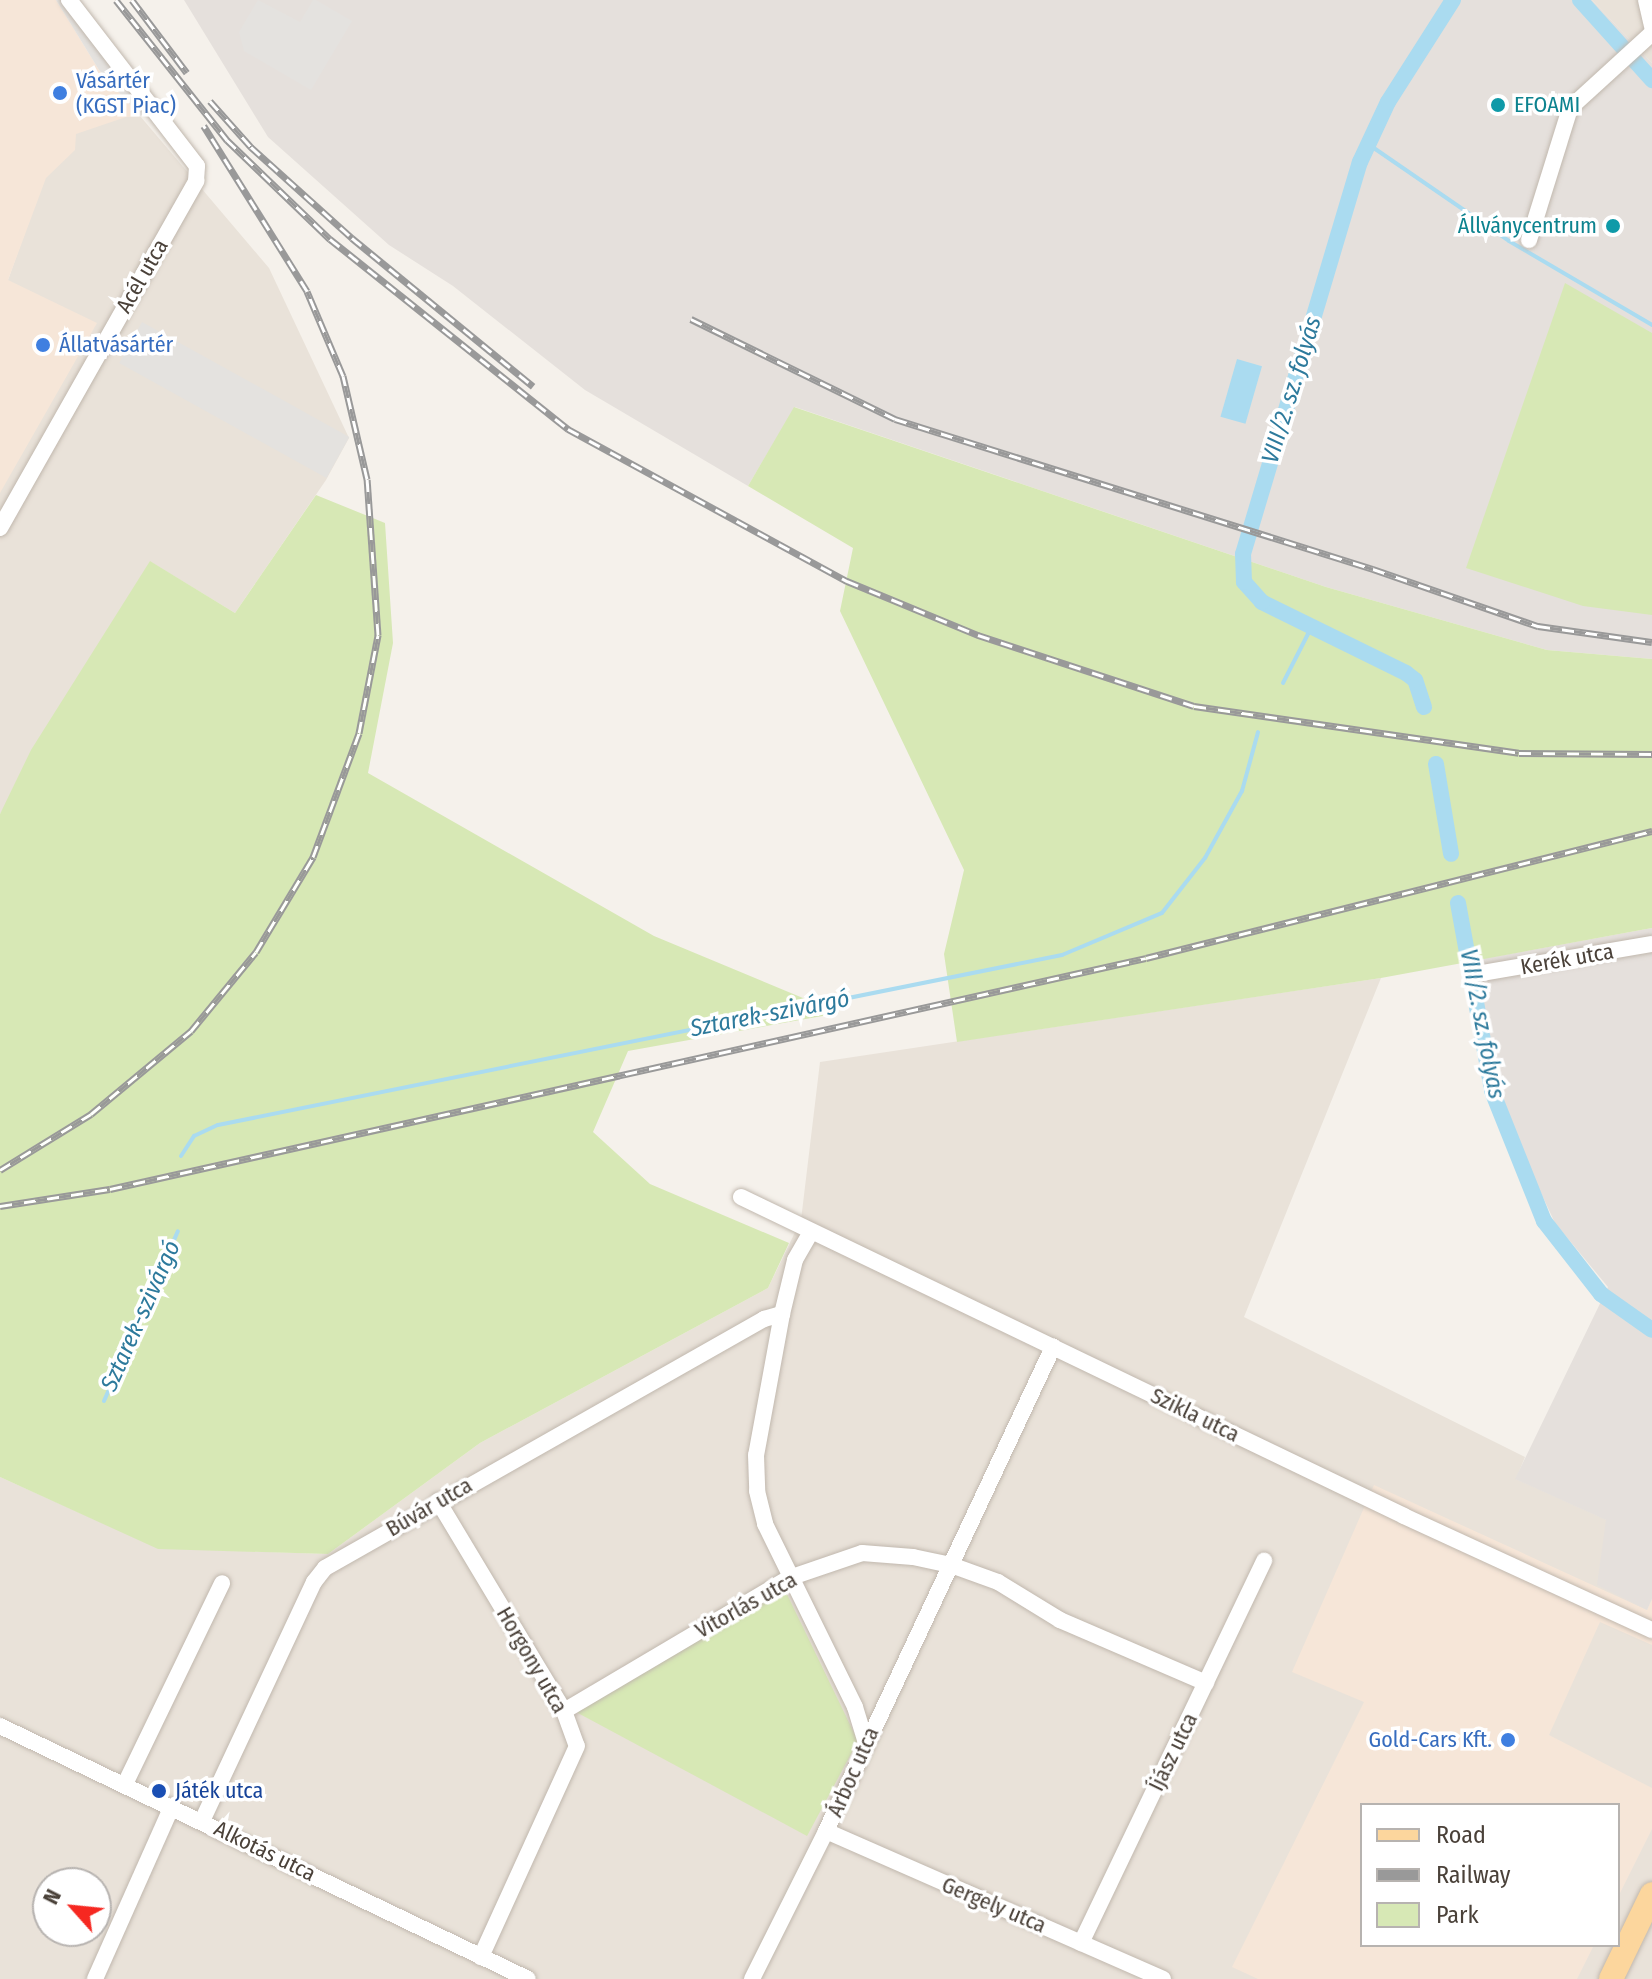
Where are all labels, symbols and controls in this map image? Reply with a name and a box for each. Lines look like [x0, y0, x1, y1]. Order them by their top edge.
place label: Vásártér (KGST Piac) [76, 67, 176, 118]
marker: Vásártér (KGST Piac) [51, 84, 69, 102]
place label: EFOAMI [1514, 92, 1580, 118]
marker: EFOAMI [1489, 96, 1507, 114]
place label: Állványcentrum [1458, 213, 1597, 239]
marker: Állványcentrum [1604, 217, 1622, 235]
street label: Acél utca [110, 234, 174, 318]
water label: VIII/2. sz. folyás [1256, 313, 1328, 467]
place label: Állatvásártér [59, 332, 173, 358]
marker: Állatvásártér [34, 336, 52, 354]
street label: Kerék utca [1518, 938, 1616, 980]
water label: VIII/2. sz. folyás [1453, 947, 1511, 1101]
water label: Sztarek-szivárgó [688, 984, 852, 1044]
water label: Sztarek-szivárgó [95, 1236, 187, 1396]
street label: Szikla utca [1146, 1382, 1244, 1448]
street label: Búvár utca [381, 1472, 477, 1542]
street label: Vitorlás utca [691, 1566, 801, 1644]
street label: Horgony utca [491, 1602, 573, 1718]
street label: Íjász utca [1143, 1709, 1203, 1795]
street label: Árboc utca [822, 1723, 884, 1821]
place label: Gold-Cars Kft. [1369, 1727, 1492, 1753]
marker: Gold-Cars Kft. [1499, 1731, 1517, 1749]
place label: Játék utca [175, 1778, 263, 1804]
marker: Játék utca [150, 1782, 168, 1800]
legend [1360, 1803, 1620, 1947]
street label: Alkotás utca [210, 1815, 320, 1887]
text: Road [1436, 1821, 1486, 1849]
text: Railway [1436, 1861, 1511, 1889]
north arrow [32, 1867, 112, 1947]
street label: Gergely utca [938, 1871, 1050, 1939]
text: N [37, 1885, 67, 1909]
text: Park [1436, 1901, 1479, 1929]

